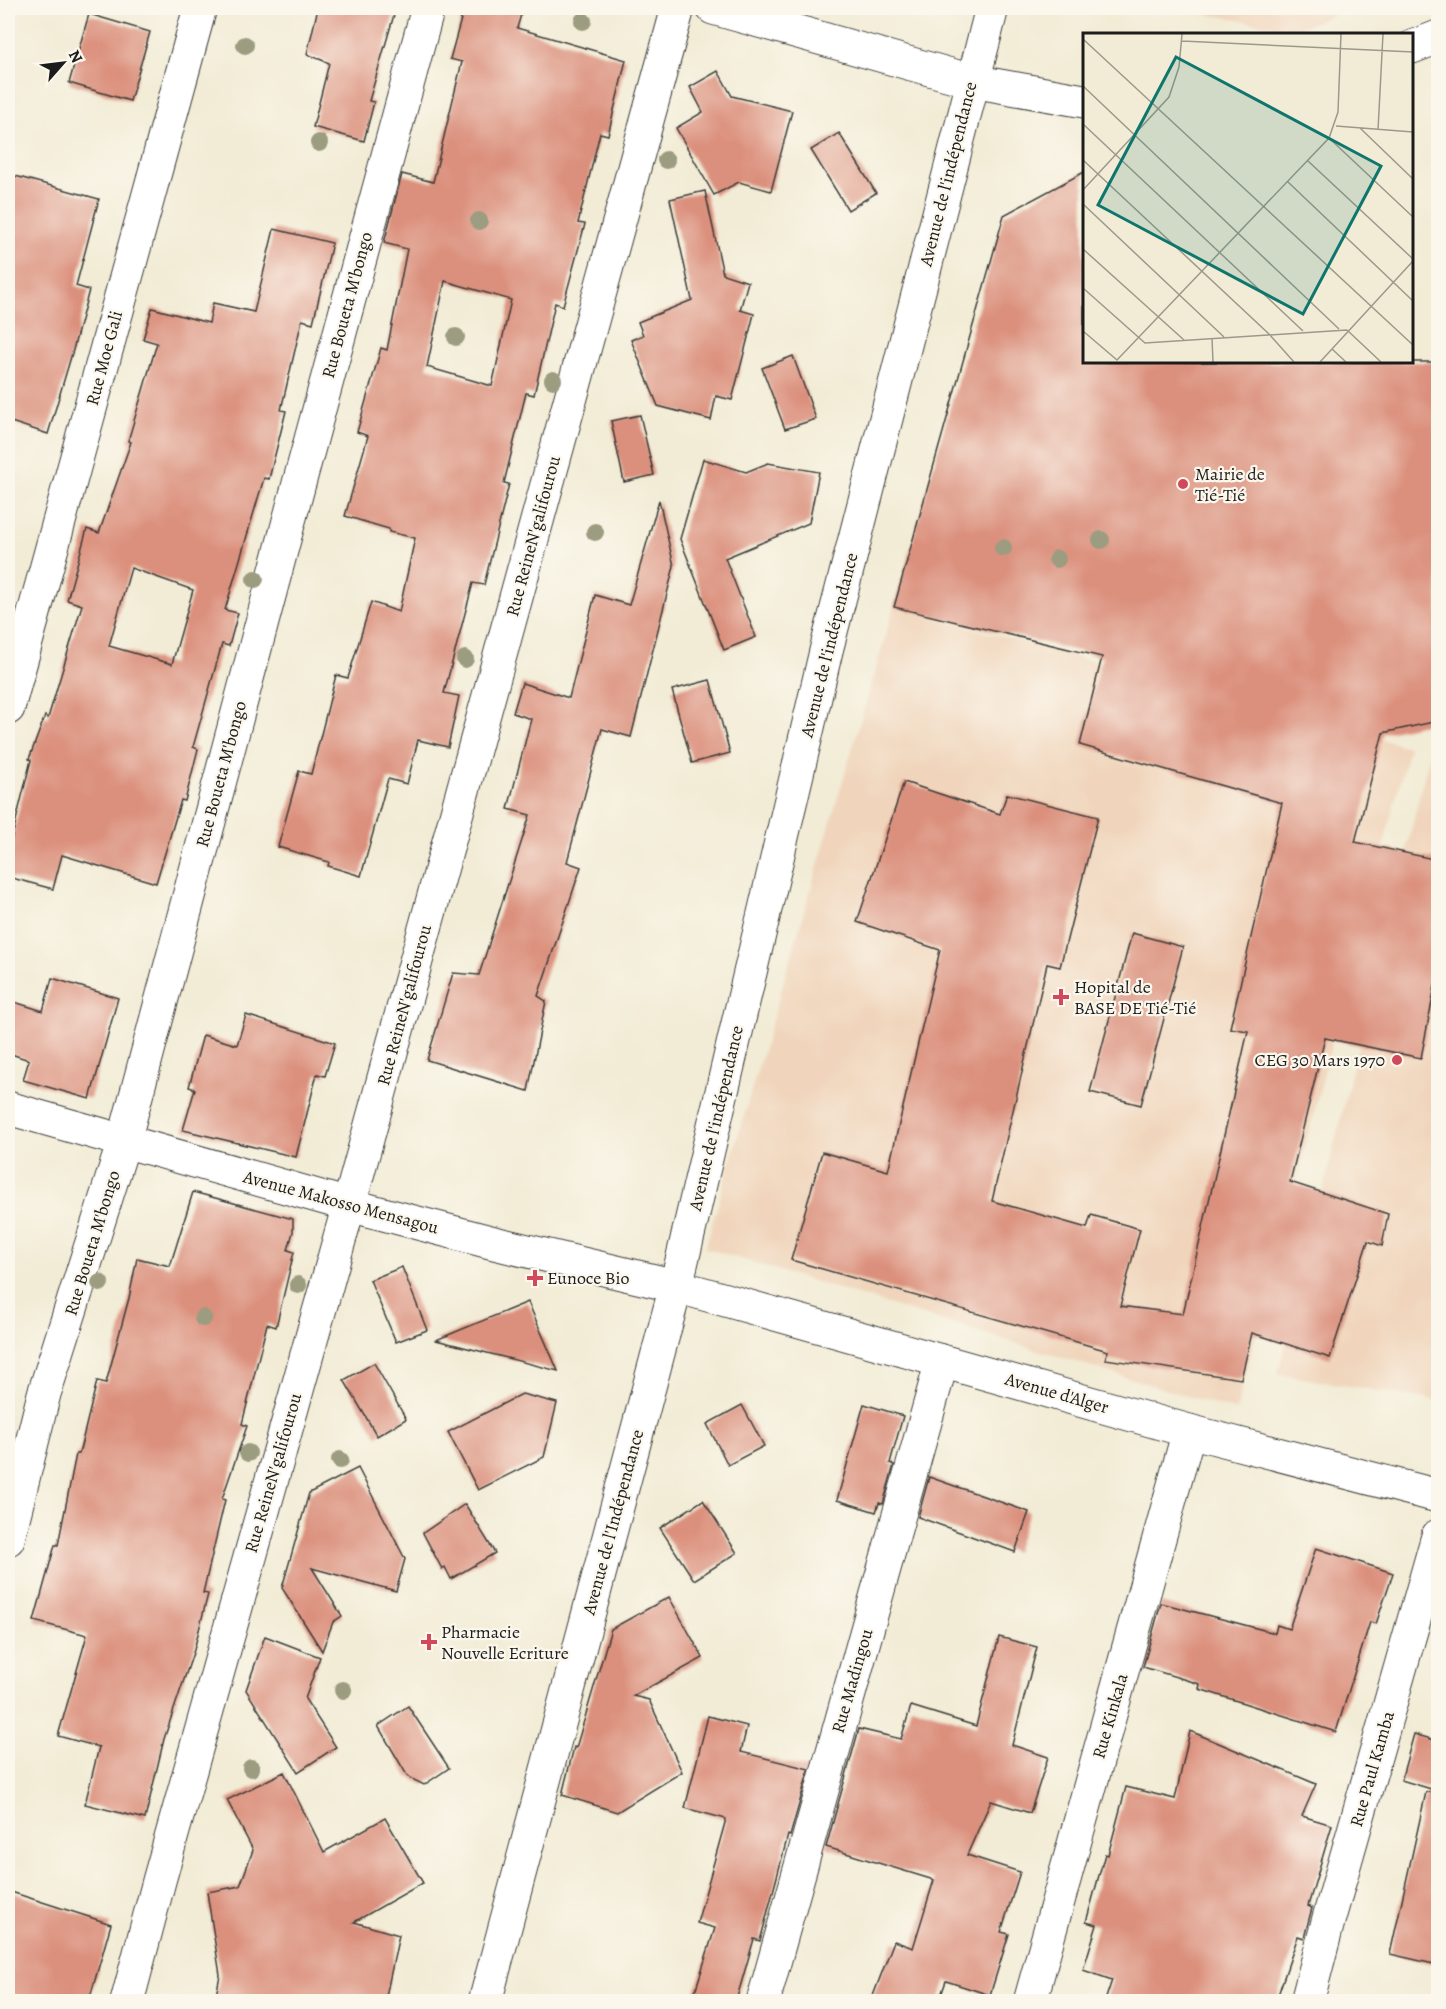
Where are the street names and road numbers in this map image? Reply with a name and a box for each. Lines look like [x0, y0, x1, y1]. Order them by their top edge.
street label: Avenue de l'indépendance [913, 79, 983, 270]
street label: Rue Boueta M'bongo [316, 229, 378, 381]
street label: Rue Moe Gali [80, 308, 128, 408]
street label: Rue ReineN'galifourou [500, 453, 566, 619]
street label: Avenue de l'indépendance [794, 550, 864, 741]
street label: Rue Boueta M'bongo [190, 698, 252, 850]
street label: Rue ReineN'galifourou [371, 922, 437, 1088]
street label: Avenue de l'indépendance [683, 1023, 749, 1214]
street label: Avenue Makosso Mensagou [240, 1164, 442, 1240]
street label: Rue Boueta M'bongo [58, 1167, 126, 1319]
street label: Avenue d'Alger [1001, 1366, 1112, 1419]
street label: Rue ReineN'galifourou [239, 1390, 307, 1556]
street label: Avenue de l'Indépendance [576, 1427, 649, 1618]
street label: Rue Madingou [826, 1626, 878, 1736]
street label: Rue Kinkala [1086, 1670, 1134, 1762]
street label: Rue Paul Kamba [1344, 1708, 1400, 1830]

